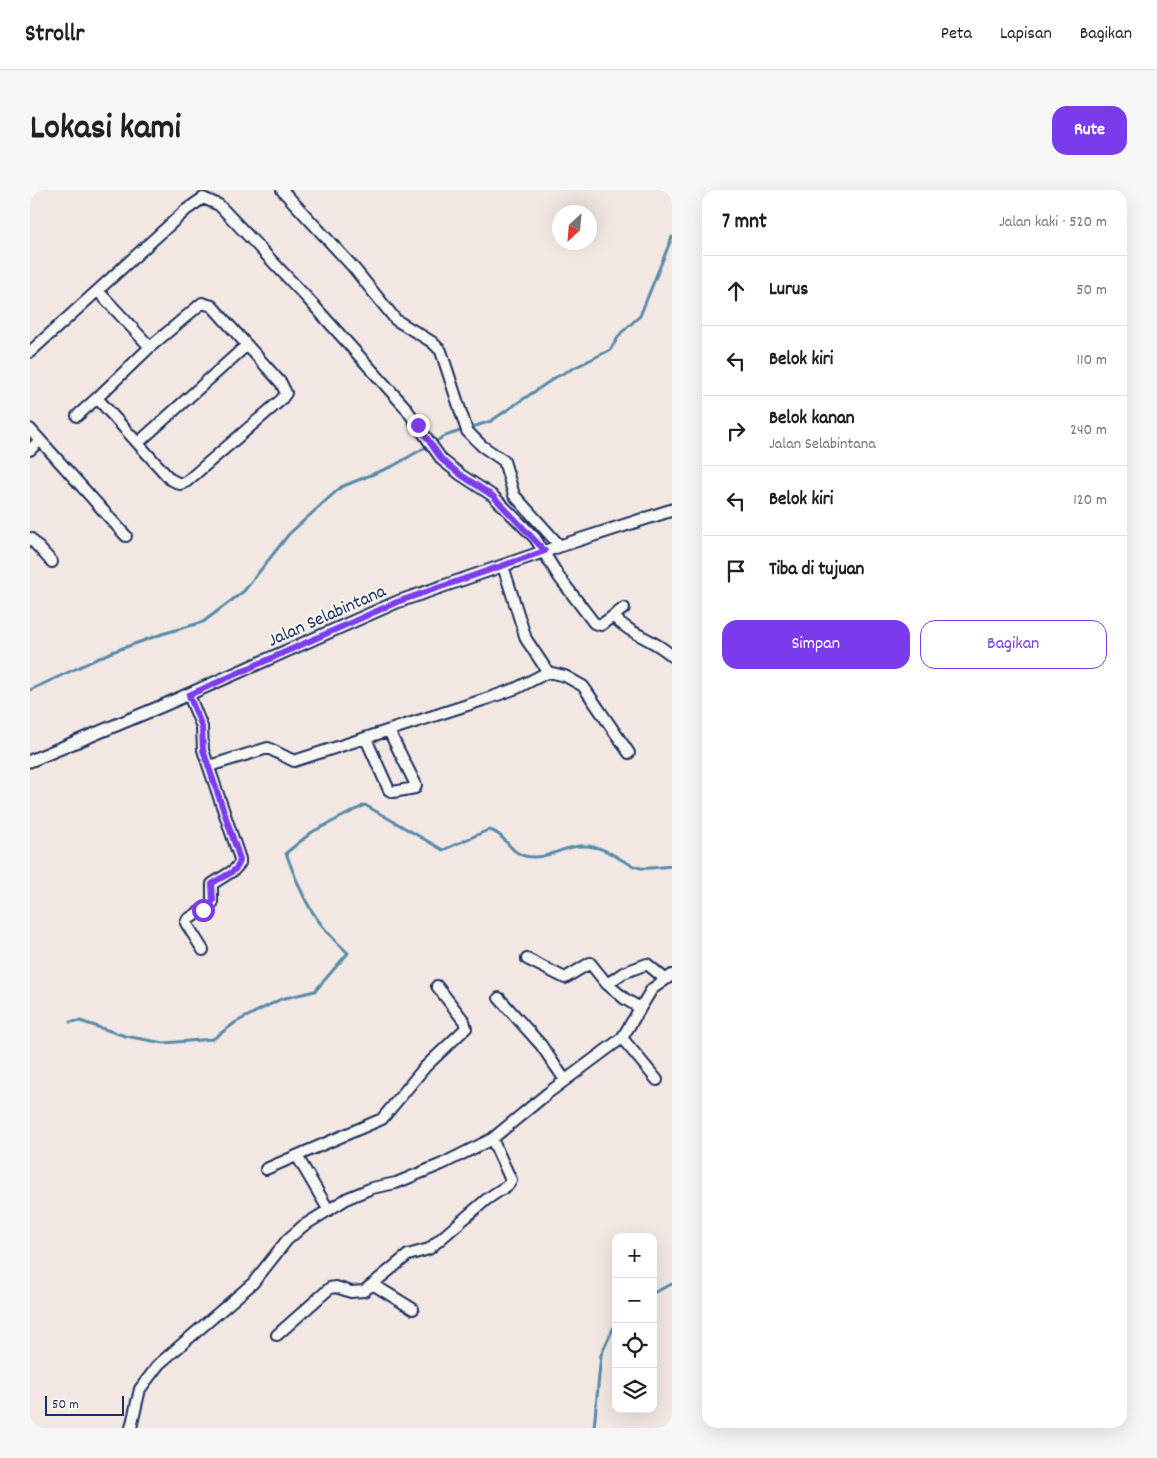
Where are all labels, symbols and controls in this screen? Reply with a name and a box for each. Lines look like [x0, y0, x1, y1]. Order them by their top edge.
text: Strollr [25, 18, 84, 52]
text: Peta [941, 22, 972, 47]
text: Lapisan [1000, 22, 1052, 47]
text: Bagikan [1080, 22, 1132, 47]
text: Lokasi kami [30, 105, 181, 155]
button: Rute [1052, 106, 1127, 155]
north arrow [552, 205, 597, 250]
text: 7 mnt [722, 208, 767, 238]
text: Jalan kaki · 520 m [999, 211, 1107, 234]
icon: ahead [722, 277, 750, 305]
text: Lurus [769, 277, 808, 304]
text: 50 m [1076, 279, 1107, 302]
icon: left [722, 347, 750, 375]
text: Belok kiri [769, 347, 833, 374]
text: 110 m [1077, 349, 1107, 372]
text: Belok kanan [769, 406, 855, 433]
route end [407, 414, 430, 437]
icon: right [722, 417, 750, 445]
text: 240 m [1070, 419, 1107, 442]
text: Jalan Selabintana [769, 433, 876, 456]
icon: left [722, 487, 750, 515]
text: Belok kiri [769, 487, 833, 514]
text: 120 m [1073, 489, 1107, 512]
icon: arrive [722, 557, 750, 585]
text: Tiba di tujuan [769, 557, 864, 584]
street label: Jalan Selabintana [264, 579, 392, 655]
button: Simpan [722, 620, 910, 669]
button: Bagikan [920, 620, 1107, 669]
route start [192, 899, 215, 922]
map controls [612, 1233, 657, 1413]
button: + [612, 1233, 657, 1278]
button: − [612, 1278, 657, 1323]
button: locate [612, 1323, 657, 1368]
button: layers [612, 1368, 657, 1413]
scale bar [45, 1393, 124, 1416]
text: 50 m [52, 1395, 79, 1415]

